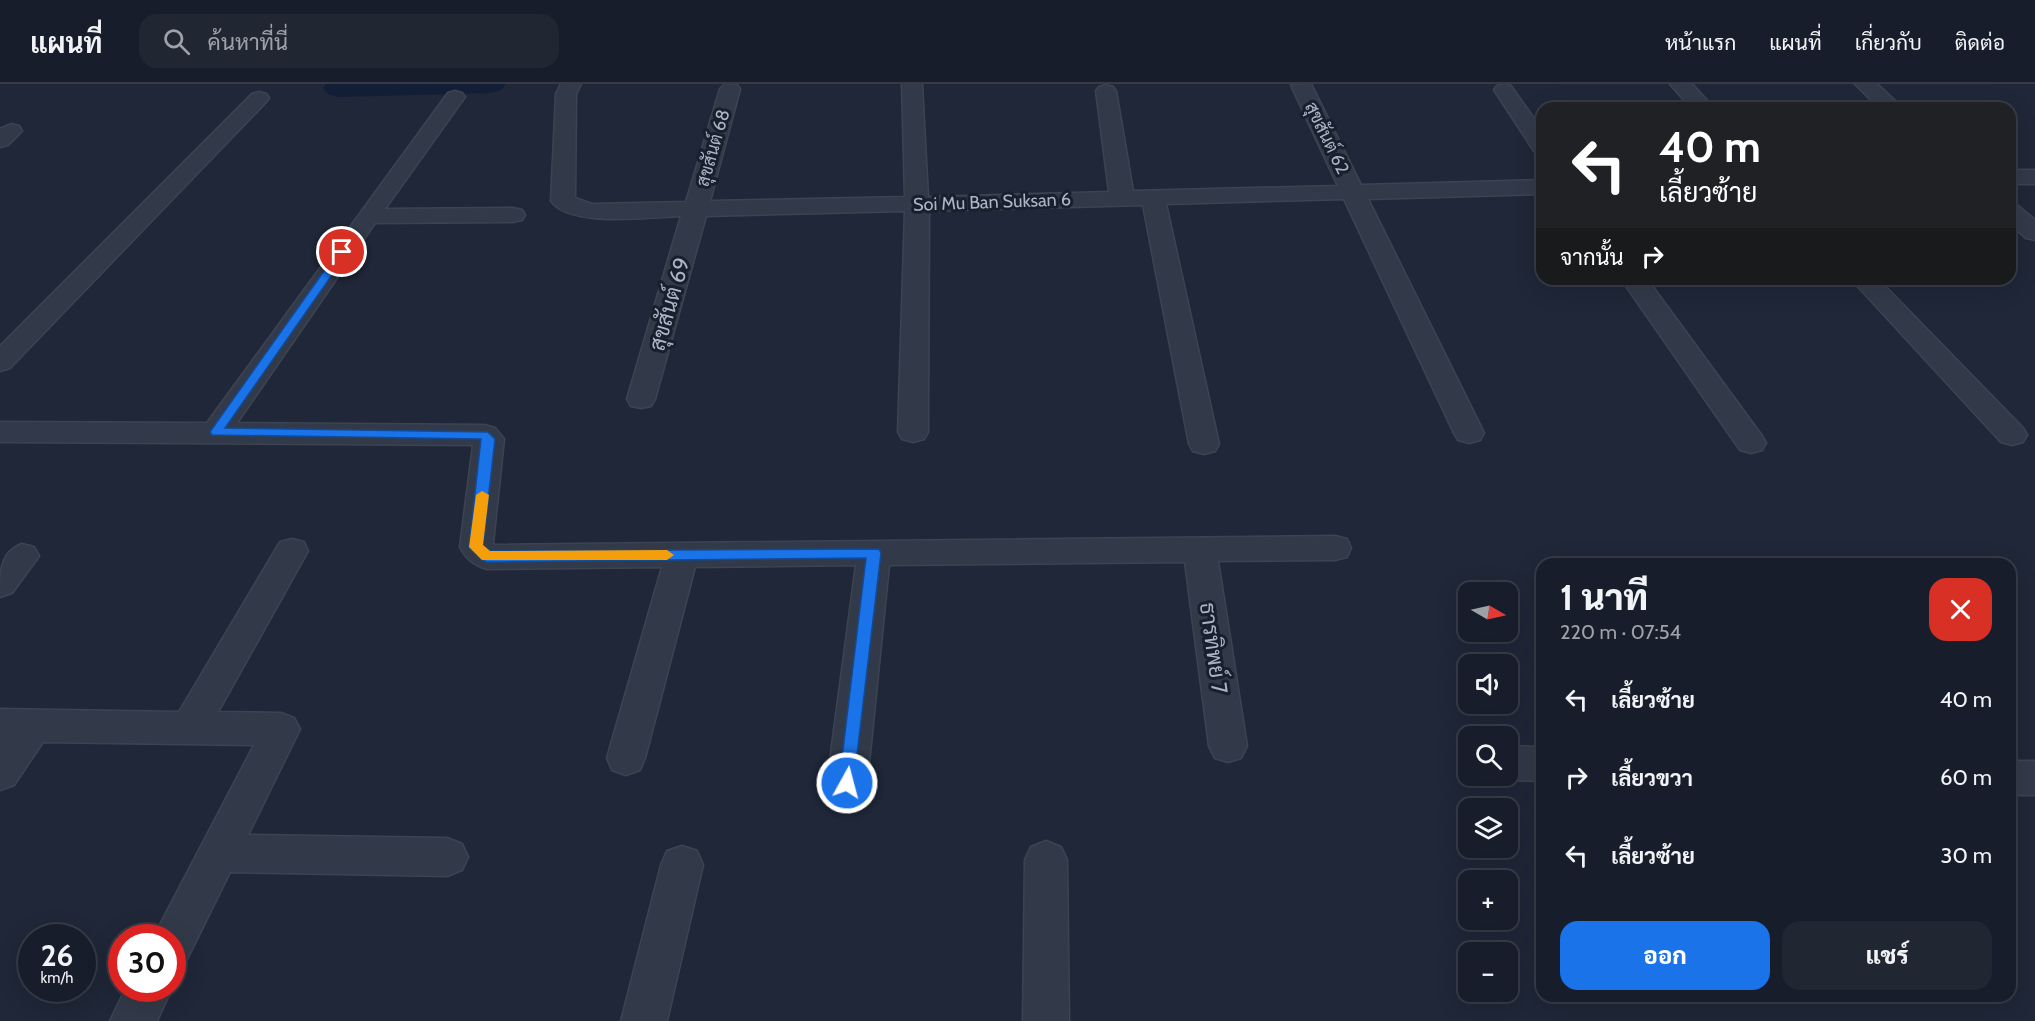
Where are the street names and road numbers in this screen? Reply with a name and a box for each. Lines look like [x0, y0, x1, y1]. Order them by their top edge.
street label: สุขสันต์ 62 [1299, 97, 1356, 178]
street label: สุขสันต์ 68 [690, 106, 735, 189]
street label: Soi Mu Ban Suksan 6 [913, 188, 1071, 216]
street label: สุขสันต์ 69 [642, 254, 698, 355]
street label: ธารทิพย์ 7 [1194, 600, 1234, 696]

